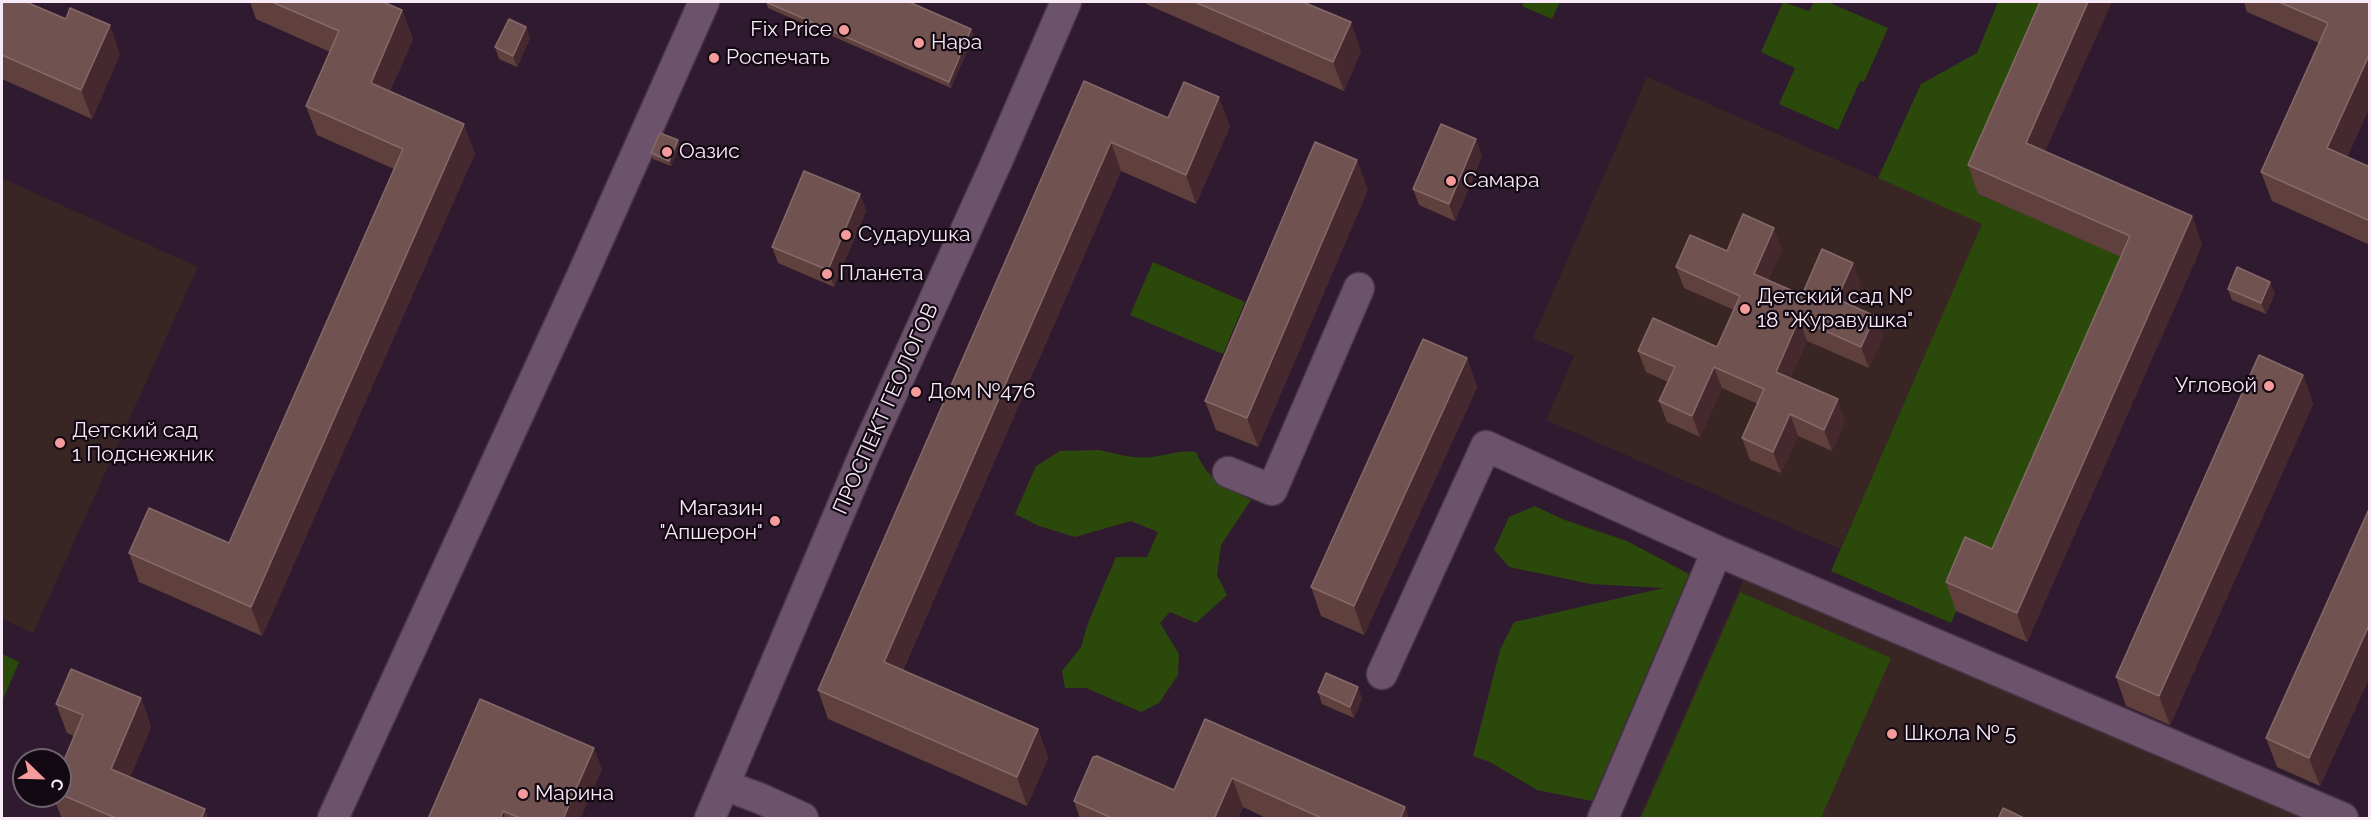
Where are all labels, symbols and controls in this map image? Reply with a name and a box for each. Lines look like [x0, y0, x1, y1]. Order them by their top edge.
place label: Fix Price [750, 17, 832, 43]
marker: Fix Price [837, 23, 851, 37]
place label: Нара [931, 30, 982, 56]
marker: Нара [912, 36, 926, 50]
place label: Роспечать [726, 45, 830, 71]
marker: Роспечать [707, 51, 721, 65]
place label: Оазис [679, 139, 740, 165]
marker: Оазис [660, 145, 674, 159]
place label: Самара [1463, 168, 1539, 194]
marker: Самара [1444, 174, 1458, 188]
place label: Сударушка [858, 222, 970, 248]
marker: Сударушка [839, 228, 853, 242]
place label: Планета [839, 261, 923, 287]
marker: Планета [820, 267, 834, 281]
place label: Детский сад № 18 "Журавушка" [1757, 284, 1913, 334]
street label: ПРОСПЕКТ ГЕОЛОГОВ [828, 300, 944, 518]
marker: Детский сад № 18 "Журавушка" [1738, 302, 1752, 316]
place label: Угловой [2175, 373, 2257, 399]
place label: Дом №476 [928, 379, 1035, 405]
marker: Угловой [2262, 379, 2276, 393]
marker: Дом №476 [909, 385, 923, 399]
place label: Детский сад 1 Подснежник [72, 418, 214, 468]
marker: Детский сад 1 Подснежник [53, 436, 67, 450]
place label: Магазин "Апшерон" [659, 496, 763, 546]
marker: Магазин "Апшерон" [768, 514, 782, 528]
place label: Школа № 5 [1904, 721, 2016, 747]
marker: Школа № 5 [1885, 727, 1899, 741]
north arrow [12, 748, 72, 808]
text: С [46, 776, 68, 793]
place label: Марина [535, 781, 614, 807]
marker: Марина [516, 787, 530, 801]

